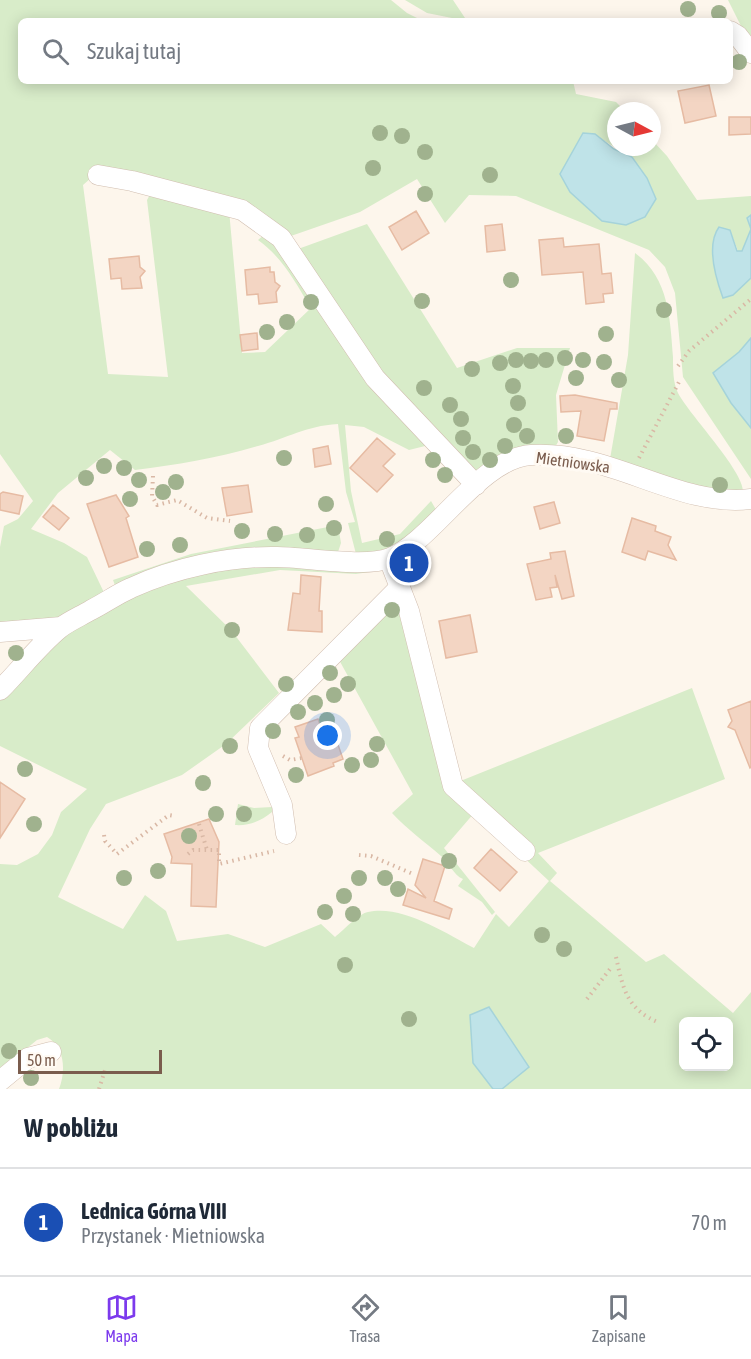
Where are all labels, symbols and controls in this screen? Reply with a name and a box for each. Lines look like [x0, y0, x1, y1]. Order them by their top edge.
search box [18, 18, 733, 84]
icon: search [39, 35, 72, 68]
text: Szukaj tutaj [87, 38, 181, 64]
north arrow [607, 102, 661, 156]
street label: Mietniowska [535, 448, 611, 476]
pin: 1 [390, 540, 428, 586]
your location [313, 721, 342, 750]
map controls [679, 1017, 733, 1071]
button: locate [679, 1017, 733, 1071]
scale bar [18, 1047, 162, 1074]
text: 50 m [27, 1051, 56, 1069]
text: W pobliżu [24, 1113, 118, 1143]
text: Lednica Górna VIII [81, 1198, 227, 1224]
text: 1 [39, 1211, 48, 1234]
text: 70 m [691, 1211, 727, 1234]
text: Przystanek · Mietniowska [81, 1224, 265, 1247]
tab: Mapa [105, 1291, 138, 1345]
tab: Trasa [349, 1291, 382, 1345]
tab: Zapisane [592, 1291, 646, 1345]

